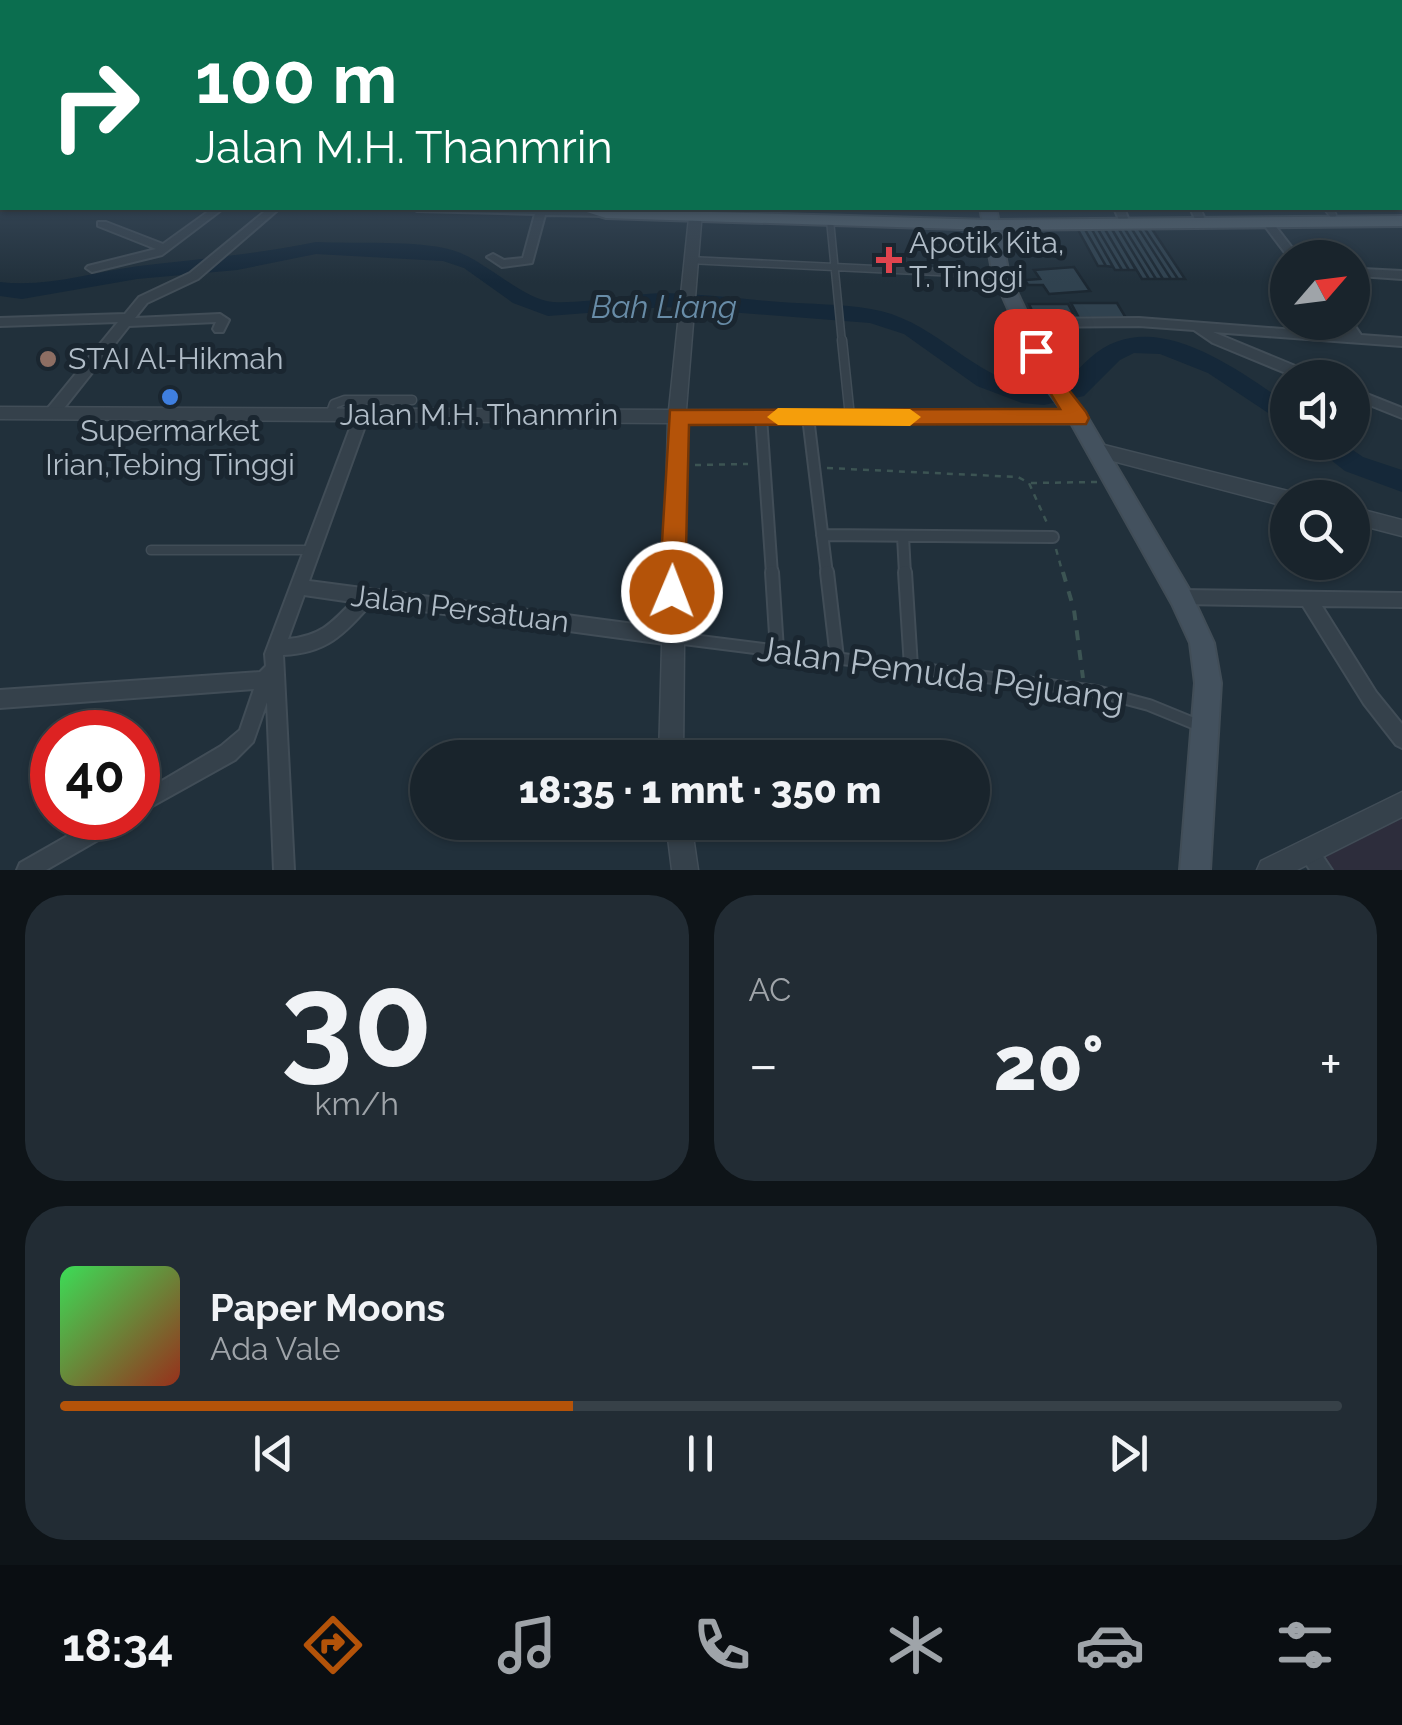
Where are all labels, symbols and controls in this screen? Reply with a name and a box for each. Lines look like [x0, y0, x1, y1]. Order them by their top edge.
text: 100 m [195, 37, 398, 119]
icon: right [30, 40, 160, 170]
text: Jalan M.H. Thanmrin [195, 121, 613, 174]
place label: Apotik Kita, T. Tinggi [909, 225, 1065, 294]
north arrow [1270, 240, 1370, 340]
map controls [1270, 240, 1370, 580]
marker: Apotik Kita, T. Tinggi [878, 249, 900, 271]
water label: Bah Liang [591, 288, 737, 325]
pin [994, 309, 1079, 394]
icon: arrive [1009, 324, 1064, 379]
place label: STAI Al-Hikmah [68, 341, 283, 376]
marker: STAI Al-Hikmah [37, 348, 59, 370]
button: sound [1270, 360, 1370, 460]
marker: Supermarket Irian,Tebing Tinggi [159, 386, 181, 408]
street label: Jalan M.H. Thanmrin [340, 397, 618, 432]
place label: Supermarket Irian,Tebing Tinggi [45, 413, 295, 482]
button: search [1270, 480, 1370, 580]
position arrow [620, 540, 724, 644]
street label: Jalan Persatuan [349, 578, 571, 639]
street label: Jalan Pemuda Pejuang [755, 627, 1127, 720]
speed limit sign: 40 [30, 710, 160, 840]
text: 18:35 · 1 mnt · 350 m [519, 767, 881, 812]
text: 30 [281, 944, 433, 1096]
text: AC [749, 971, 791, 1008]
text: 20° [993, 1019, 1104, 1108]
text: − [749, 1032, 778, 1097]
text: + [1319, 1032, 1342, 1097]
text: km/h [315, 1085, 399, 1122]
text: Paper Moons [210, 1285, 445, 1330]
text: Ada Vale [210, 1330, 341, 1367]
icon: previous [246, 1426, 301, 1481]
icon: pause [673, 1426, 728, 1481]
icon: next [1101, 1426, 1156, 1481]
icon: directions [298, 1610, 368, 1680]
icon: music [492, 1610, 562, 1680]
icon: phone [687, 1610, 757, 1680]
icon: climate [881, 1610, 951, 1680]
icon: car [1075, 1610, 1145, 1680]
icon: filters [1270, 1610, 1340, 1680]
text: 18:34 [62, 1619, 174, 1672]

